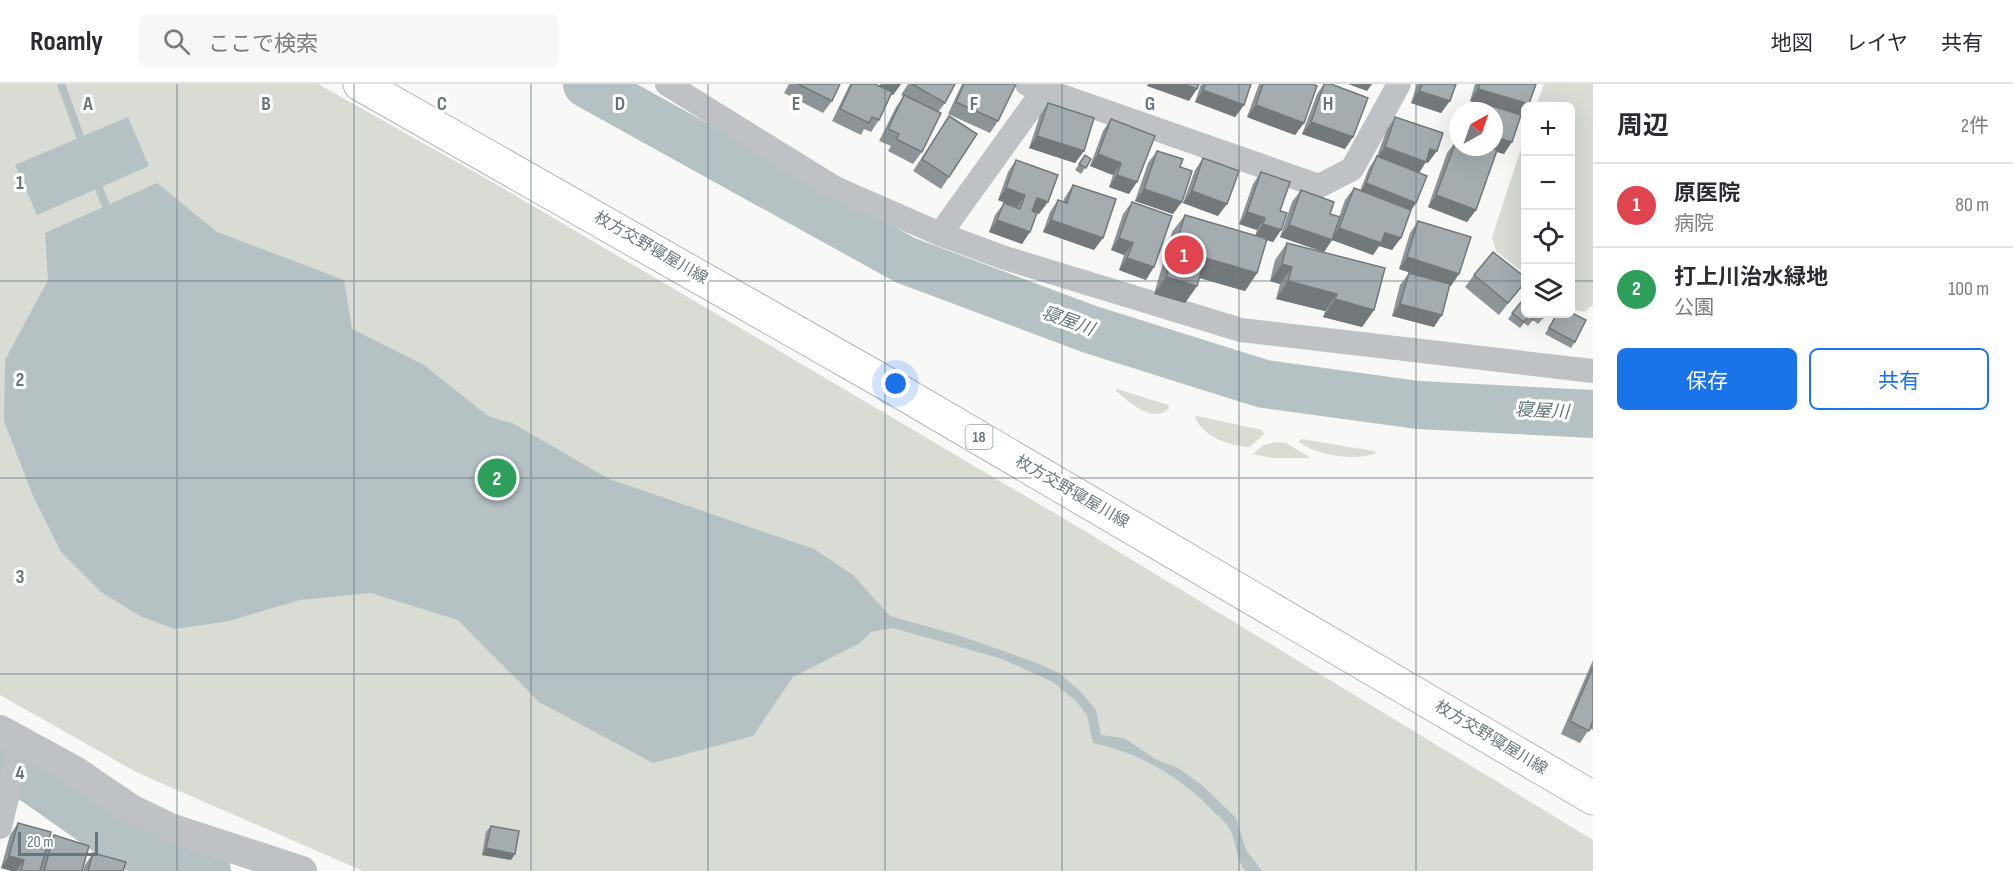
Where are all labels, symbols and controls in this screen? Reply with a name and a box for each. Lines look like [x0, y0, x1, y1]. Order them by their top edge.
search box [139, 14, 559, 68]
text: Roamly [30, 25, 103, 58]
icon: search [160, 25, 193, 58]
text: ここで検索 [208, 31, 318, 58]
text: 地図 [1771, 31, 1813, 56]
text: レイヤ [1846, 31, 1908, 56]
text: 共有 [1941, 31, 1983, 56]
text: A [82, 92, 93, 116]
text: B [261, 92, 271, 116]
text: C [437, 92, 447, 116]
text: D [615, 92, 625, 116]
text: E [792, 92, 800, 116]
text: F [970, 92, 978, 116]
text: G [1145, 92, 1155, 116]
text: H [1323, 92, 1333, 116]
north arrow [1449, 102, 1503, 156]
map controls [1521, 102, 1575, 318]
button: + [1521, 102, 1575, 156]
text: 周辺 [1617, 111, 1669, 142]
text: 2件 [1961, 114, 1989, 138]
button: − [1521, 156, 1575, 210]
text: 1 [16, 171, 24, 195]
text: 原医院 [1674, 180, 1740, 207]
text: 1 [1633, 193, 1640, 217]
text: 80 m [1955, 193, 1989, 217]
street label: 枚方交野寝屋川線 [591, 208, 711, 288]
button: locate [1521, 210, 1575, 264]
text: 病院 [1674, 212, 1714, 236]
pin: 1 [1164, 232, 1204, 278]
button: layers [1521, 264, 1575, 318]
text: 打上川治水緑地 [1674, 264, 1828, 291]
text: 2 [1632, 277, 1641, 301]
text: 100 m [1948, 277, 1989, 301]
text: 公園 [1674, 296, 1714, 320]
water label: 寝屋川 [1039, 302, 1099, 341]
button: 保存 [1617, 348, 1797, 410]
button: 共有 [1809, 348, 1989, 410]
text: 2 [16, 368, 24, 392]
your location [881, 369, 910, 398]
water label: 寝屋川 [1514, 399, 1572, 423]
road number: 18 [966, 425, 992, 449]
street label: 枚方交野寝屋川線 [1012, 452, 1132, 532]
pin: 2 [478, 456, 516, 500]
text: 3 [16, 565, 25, 589]
street label: 枚方交野寝屋川線 [1431, 697, 1551, 779]
text: 4 [15, 761, 25, 785]
scale bar [18, 829, 98, 856]
text: 20 m [27, 833, 54, 852]

